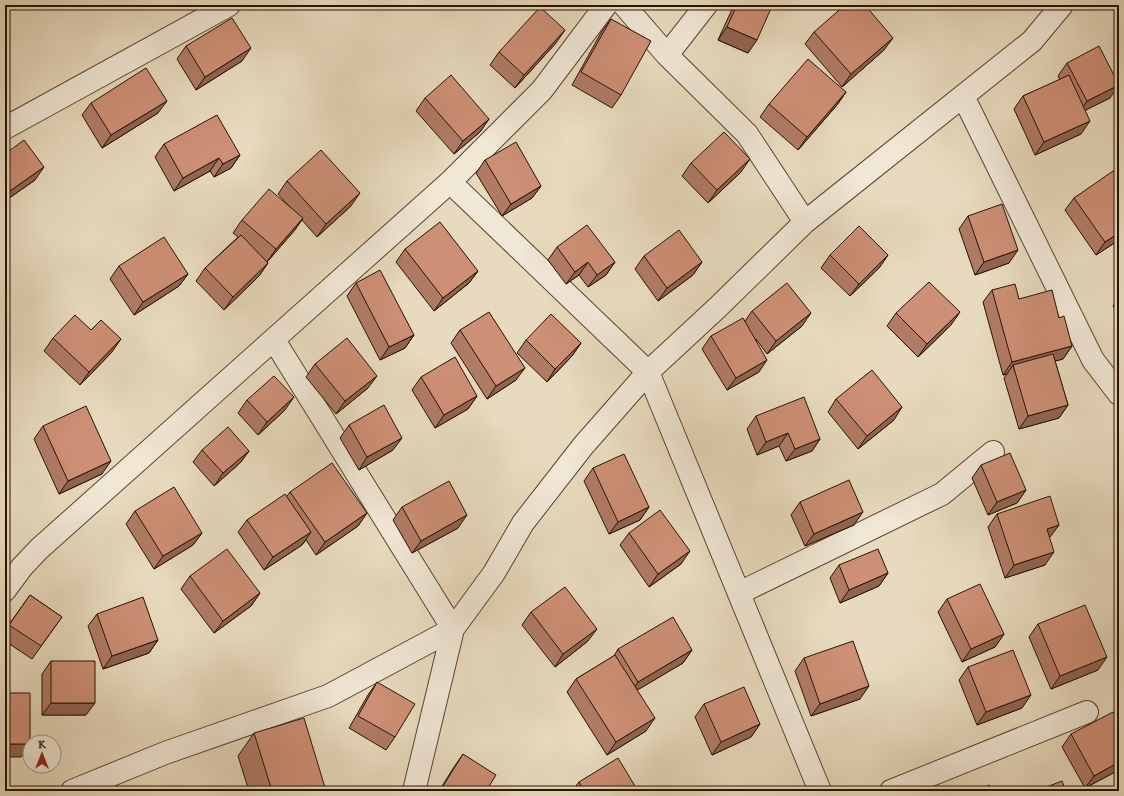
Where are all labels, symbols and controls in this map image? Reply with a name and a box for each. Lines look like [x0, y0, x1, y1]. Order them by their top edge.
north arrow [22, 734, 62, 774]
text: K [38, 738, 47, 752]

